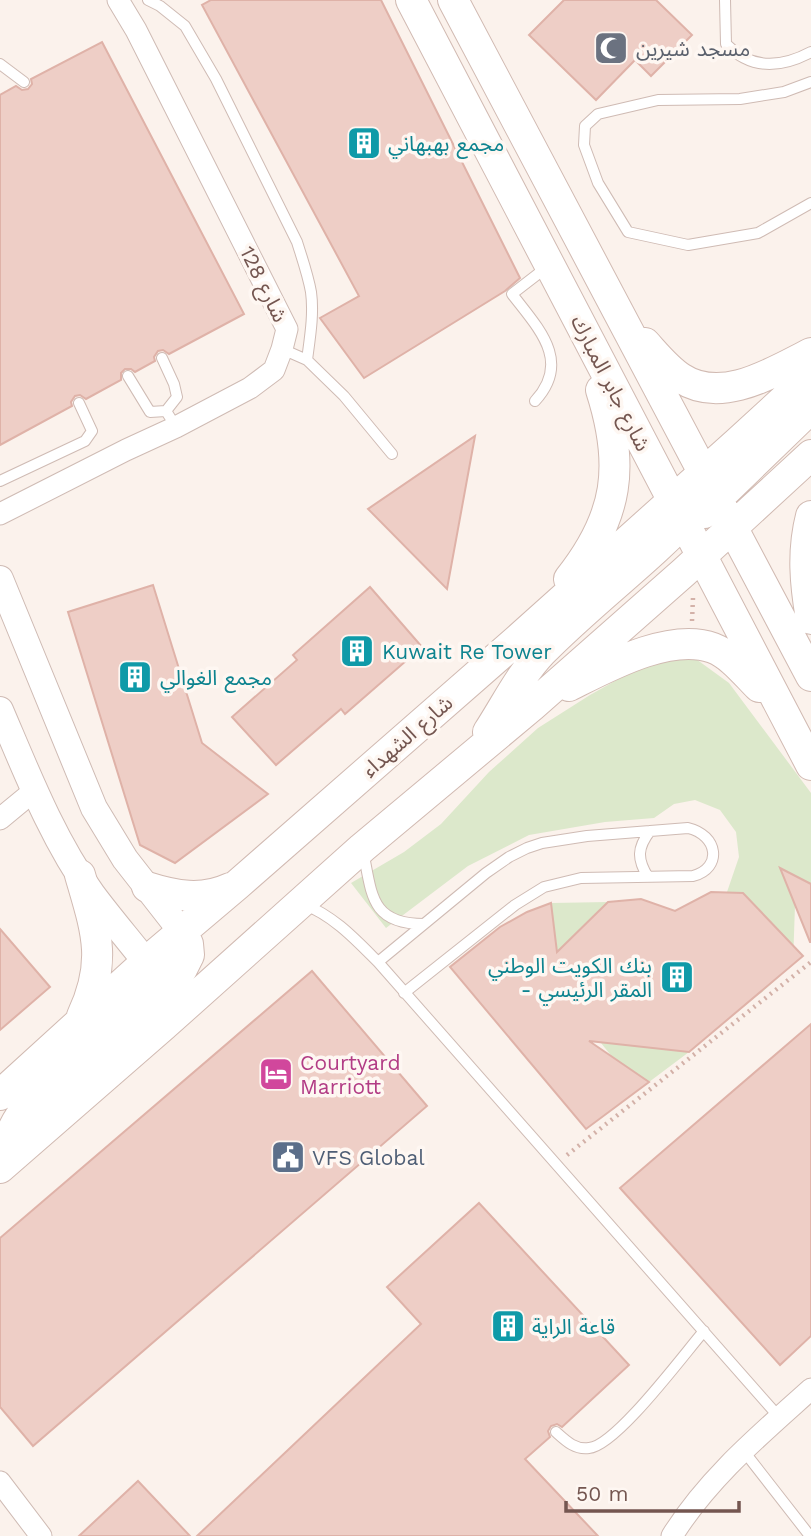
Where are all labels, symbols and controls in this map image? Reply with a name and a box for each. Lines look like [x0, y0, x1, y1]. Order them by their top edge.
mosque icon: مسجد شيرين [592, 29, 630, 67]
place label: مسجد شيرين [636, 36, 750, 61]
building icon: مجمع بهبهاني [345, 124, 383, 162]
place label: مجمع بهبهاني [388, 131, 504, 159]
street label: شارع 128 [232, 242, 293, 327]
street label: شارع جابر المبارك [563, 311, 656, 457]
building icon: Kuwait Re Tower [338, 632, 376, 670]
place label: Kuwait Re Tower [382, 639, 552, 664]
building icon: مجمع الغوالي [116, 658, 154, 696]
place label: مجمع الغوالي [160, 665, 272, 693]
street label: شارع الشهداء [357, 690, 459, 784]
place label: بنك الكويت الوطني - المقر الرئيسي [488, 953, 652, 1005]
building icon: بنك الكويت الوطني - المقر الرئيسي [658, 958, 696, 996]
place label: Courtyard Marriott [300, 1050, 401, 1099]
hotel icon: Courtyard Marriott [257, 1055, 295, 1093]
public building icon: VFS Global [269, 1138, 307, 1176]
place label: VFS Global [312, 1145, 425, 1170]
building icon: قاعة الراية [489, 1307, 527, 1345]
place label: قاعة الراية [532, 1314, 615, 1339]
scale bar [566, 1470, 739, 1514]
text: 50 m [576, 1481, 628, 1506]

